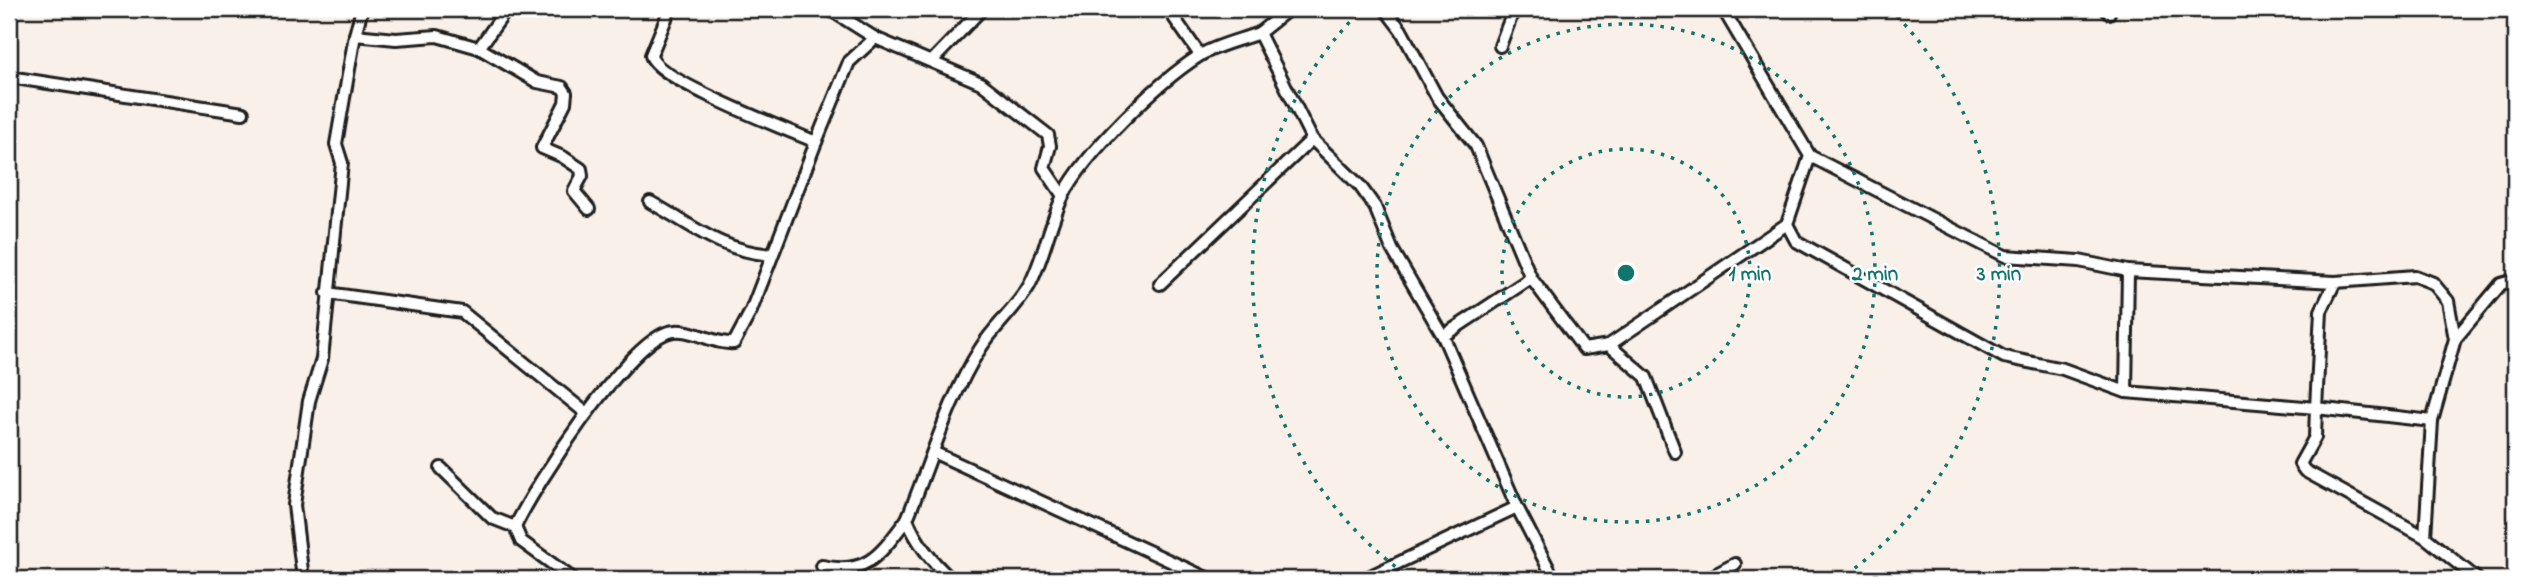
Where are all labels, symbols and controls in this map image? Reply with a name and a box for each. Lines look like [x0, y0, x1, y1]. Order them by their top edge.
text: 1 min [1729, 260, 1771, 290]
text: 2 min [1851, 260, 1898, 290]
text: 3 min [1976, 260, 2021, 290]
centre of rings [1614, 261, 1638, 285]

